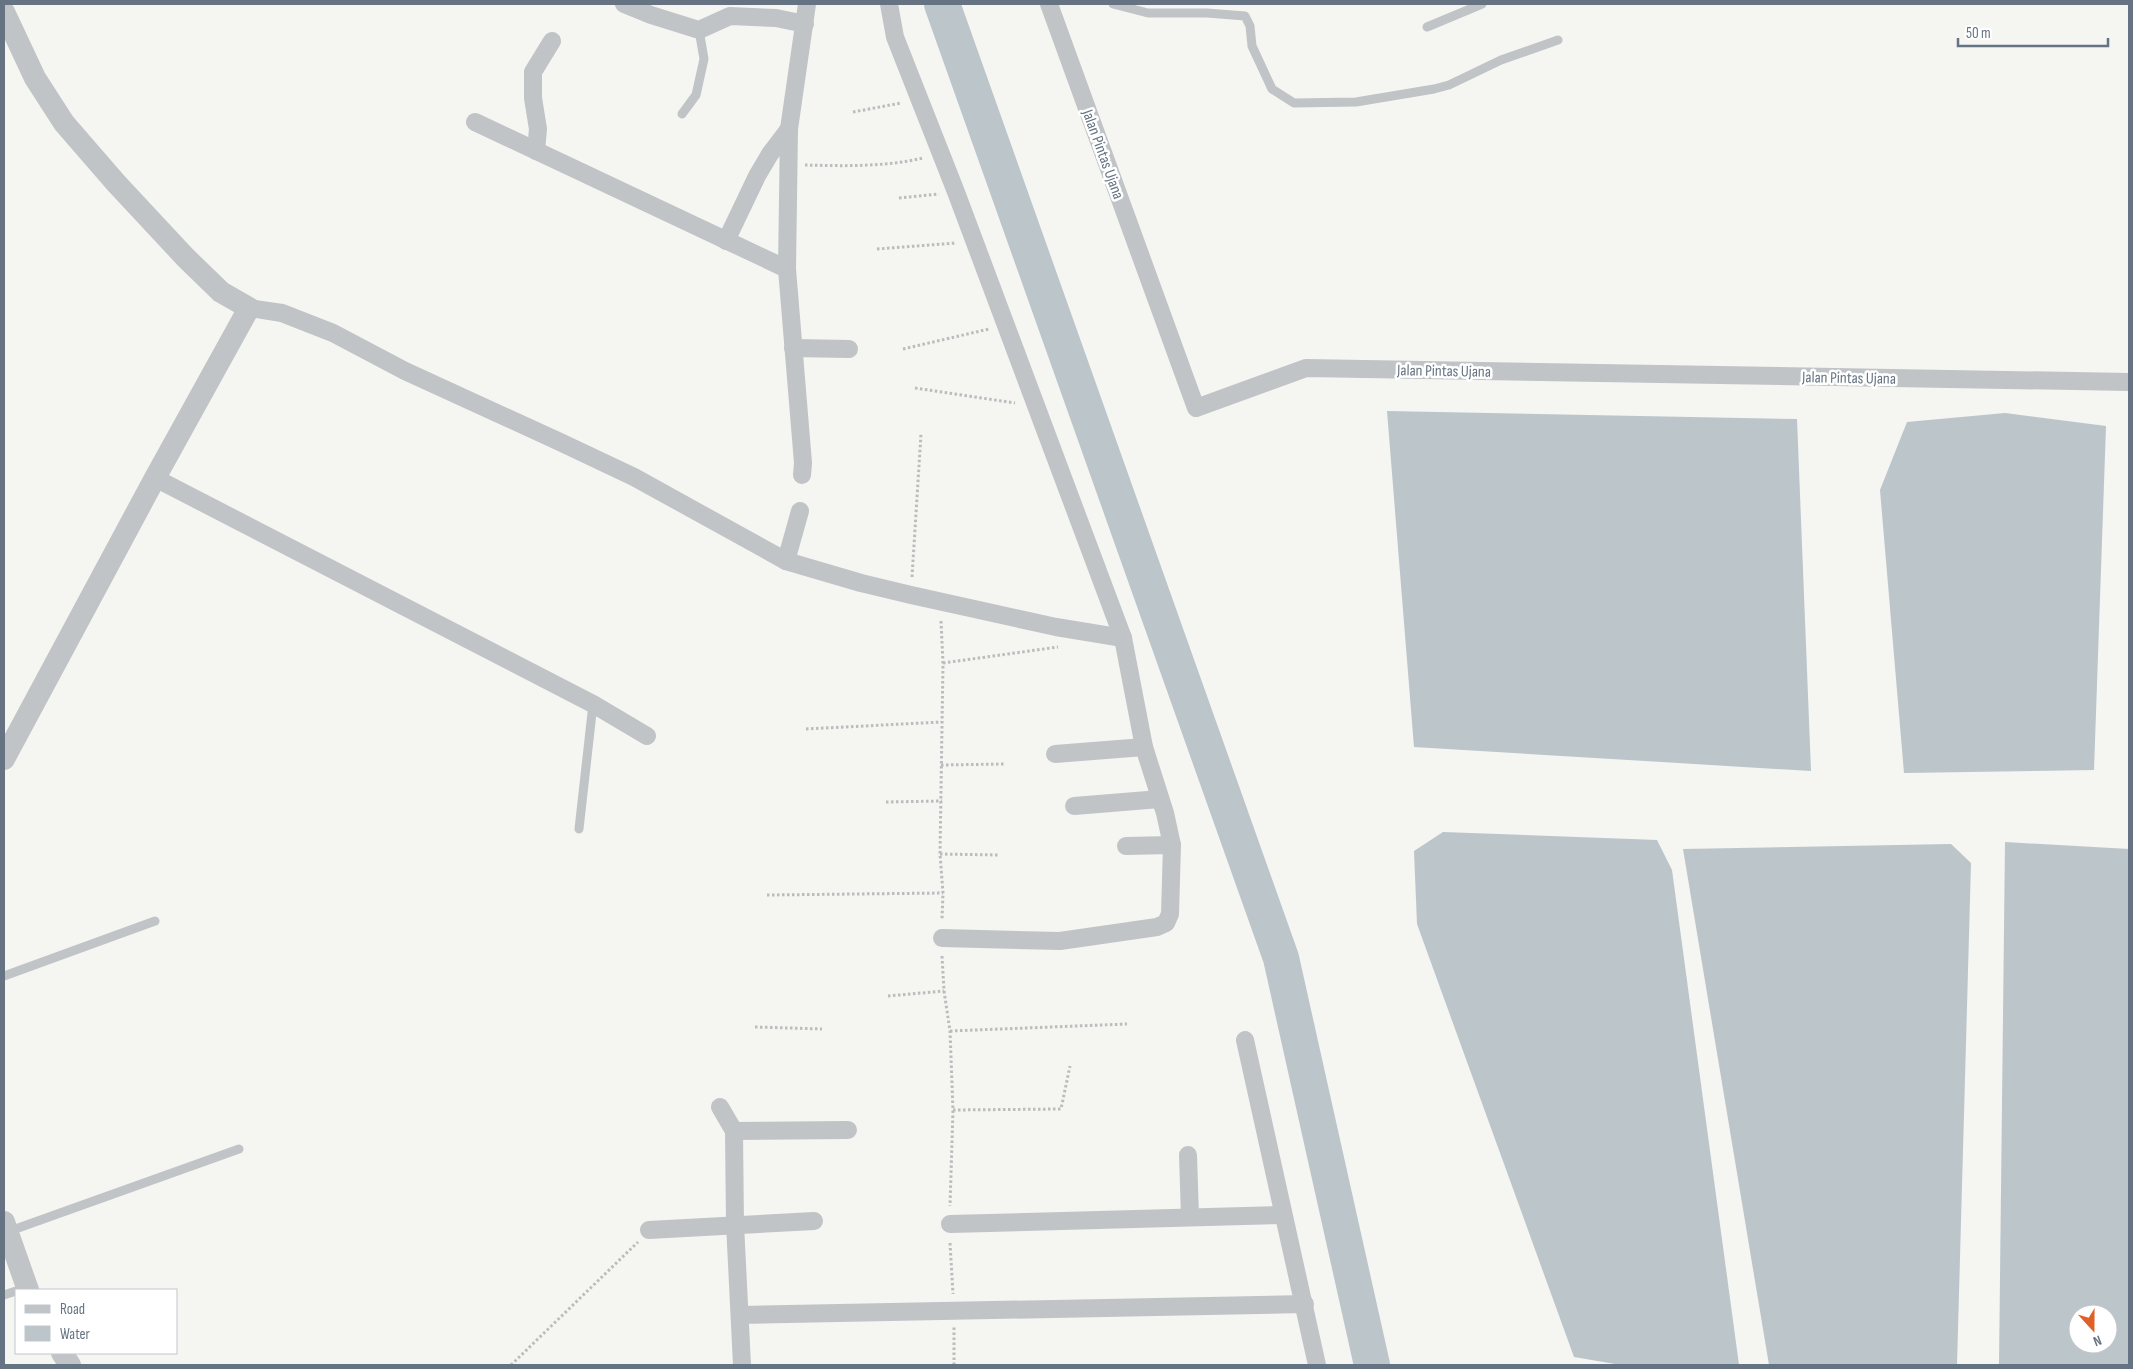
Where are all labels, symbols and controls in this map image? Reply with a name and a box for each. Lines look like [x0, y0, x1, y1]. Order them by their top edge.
scale bar [1958, 15, 2108, 47]
text: 50 m [1966, 24, 1991, 43]
street label: Jalan Pintas Ujana [1077, 106, 1128, 202]
street label: Jalan Pintas Ujana [1396, 361, 1491, 382]
street label: Jalan Pintas Ujana [1801, 368, 1896, 389]
legend [15, 1289, 178, 1354]
text: Road [60, 1300, 85, 1319]
north arrow [2068, 1304, 2118, 1354]
text: Water [60, 1325, 91, 1344]
text: N [2091, 1331, 2104, 1350]

